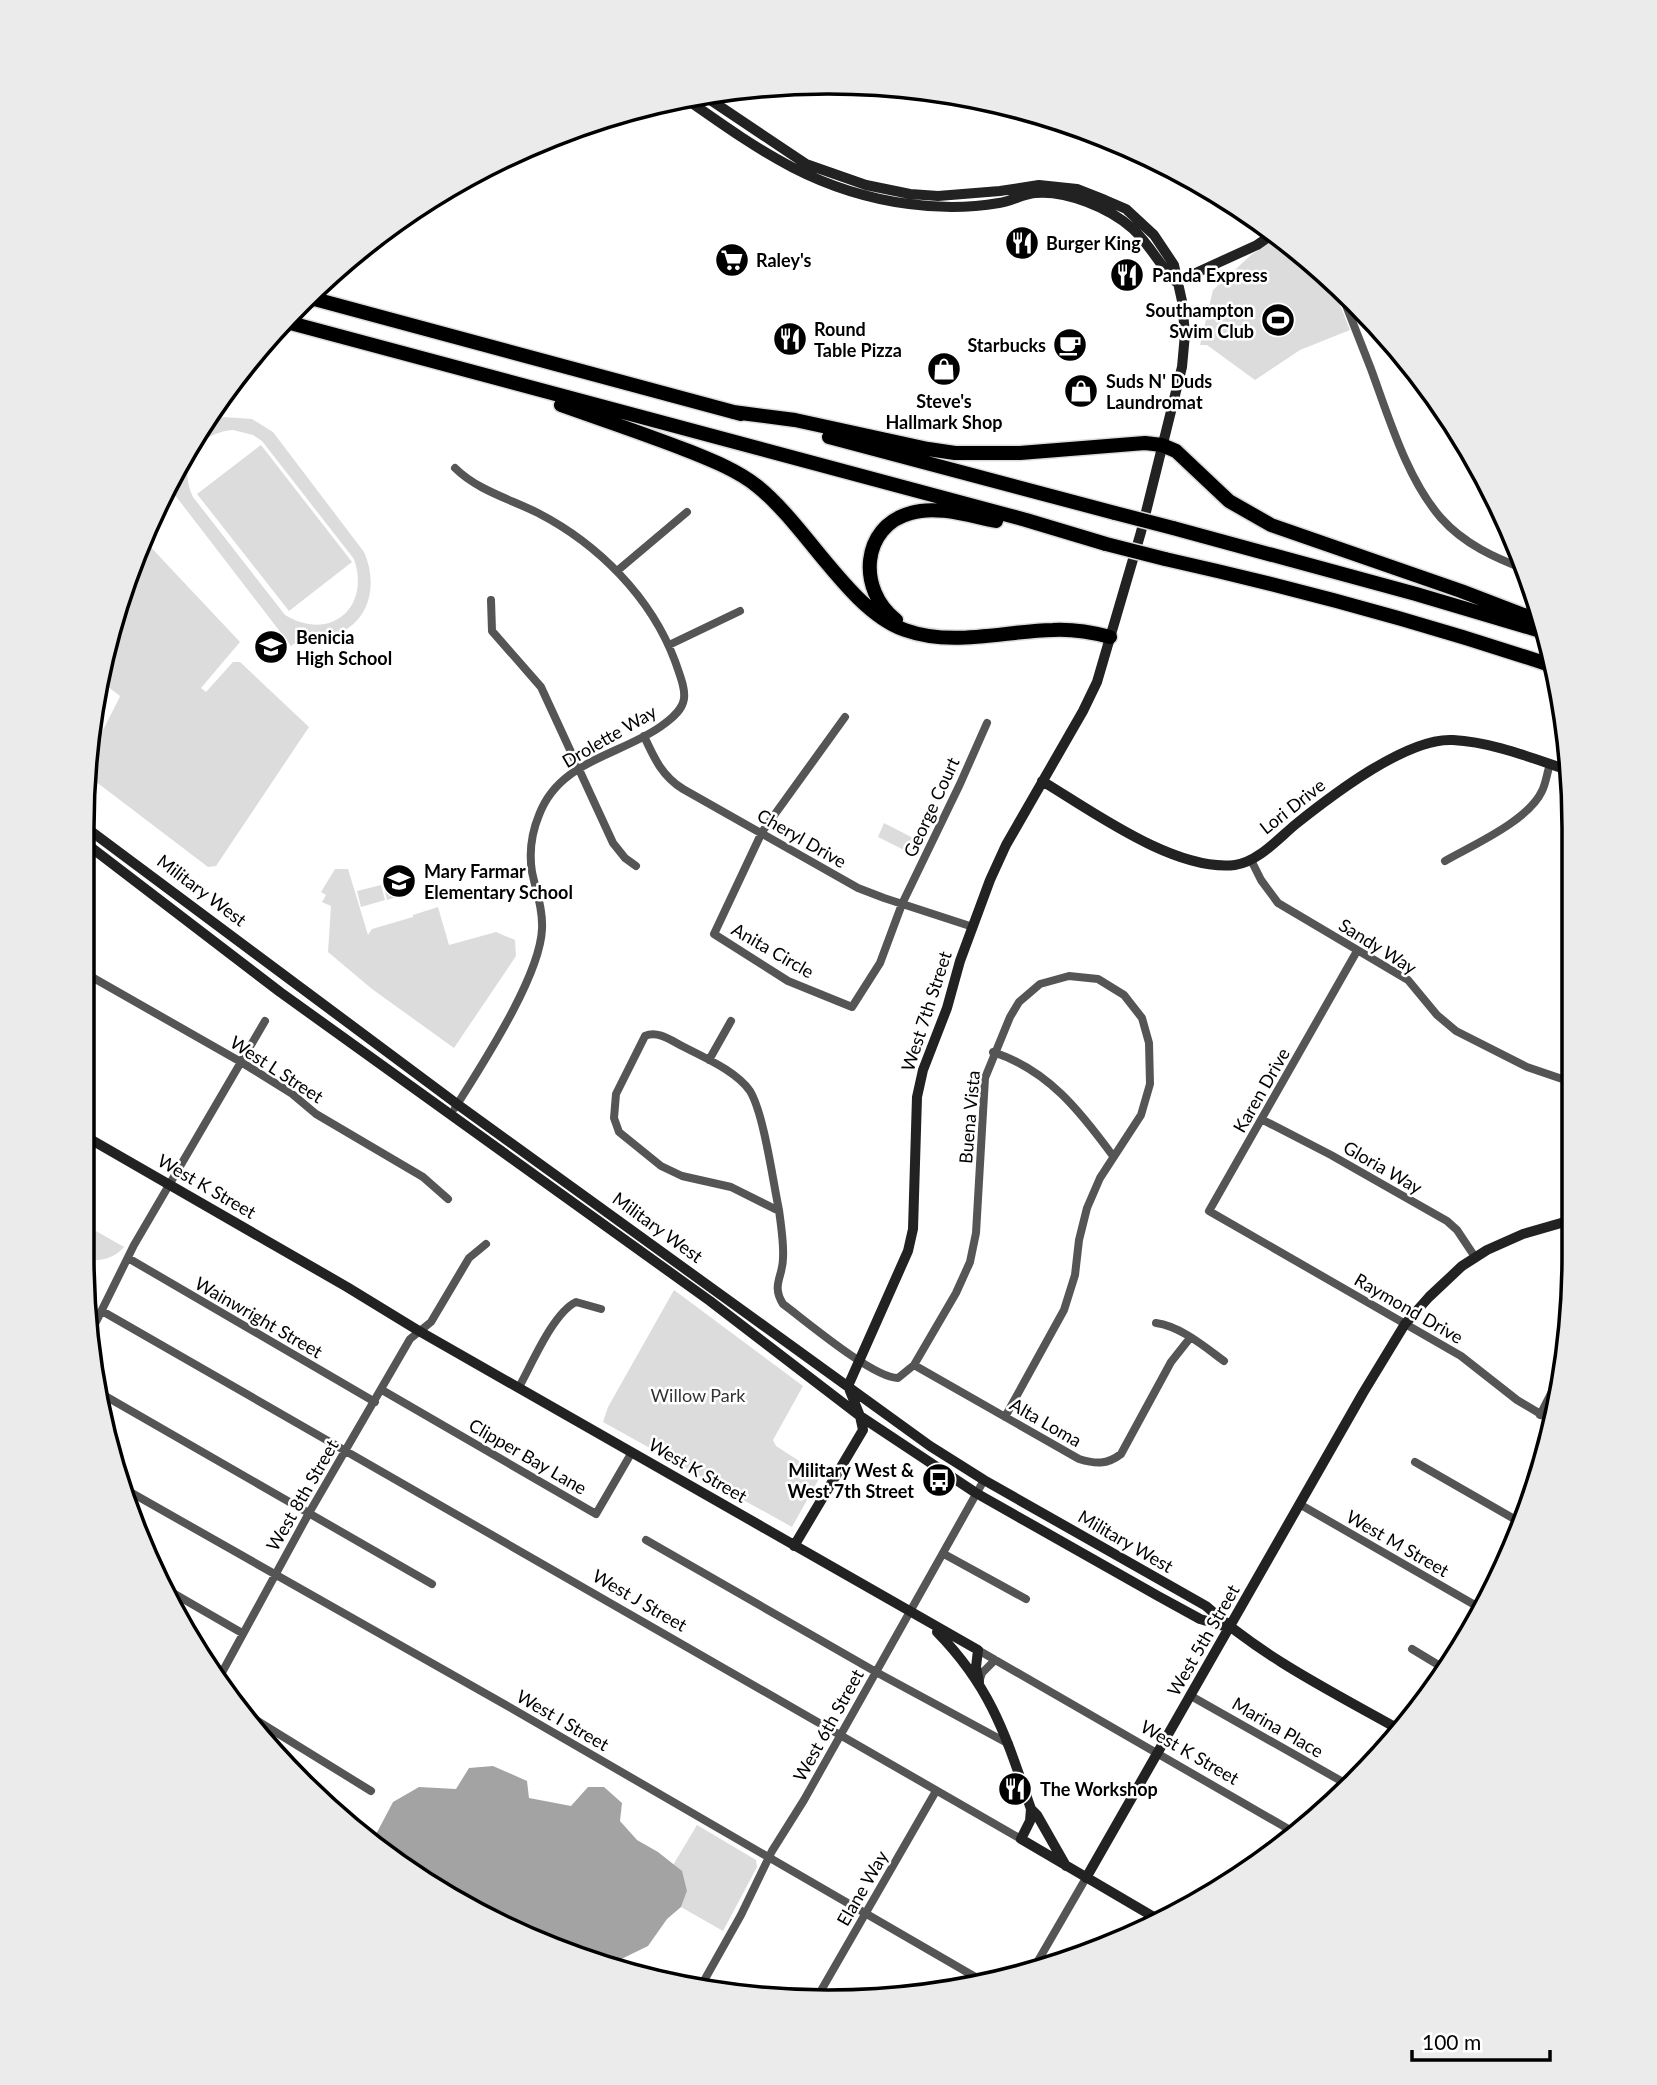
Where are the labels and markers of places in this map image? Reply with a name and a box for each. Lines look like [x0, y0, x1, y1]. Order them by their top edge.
restaurant icon: Burger King [1003, 224, 1041, 262]
place label: Burger King [1046, 232, 1141, 254]
supermarket icon: Raley's [713, 241, 751, 279]
place label: Raley's [756, 249, 811, 271]
restaurant icon: Panda Express [1108, 256, 1146, 294]
place label: Panda Express [1152, 264, 1268, 286]
place label: Southampton Swim Club [1145, 299, 1254, 342]
sports icon: Southampton Swim Club [1259, 301, 1297, 339]
place label: Round Table Pizza [814, 318, 902, 361]
restaurant icon: Round Table Pizza [771, 320, 809, 358]
cafe icon: Starbucks [1051, 326, 1089, 364]
place label: Starbucks [967, 334, 1046, 356]
shop icon: Steve's Hallmark Shop [925, 350, 963, 388]
place label: Suds N' Duds Laundromat [1106, 370, 1212, 413]
shop icon: Suds N' Duds Laundromat [1062, 372, 1100, 410]
place label: Steve's Hallmark Shop [885, 390, 1003, 433]
place label: Benicia High School [296, 626, 392, 669]
school or university icon: Benicia High School [252, 628, 290, 666]
place label: Mary Farmar Elementary School [424, 860, 573, 903]
school or university icon: Mary Farmar Elementary School [380, 862, 418, 900]
place label: Military West & West 7th Street [787, 1459, 914, 1502]
bus stop icon: Military West & West 7th Street [920, 1461, 958, 1499]
restaurant icon: The Workshop [996, 1770, 1034, 1808]
place label: The Workshop [1040, 1778, 1158, 1800]

